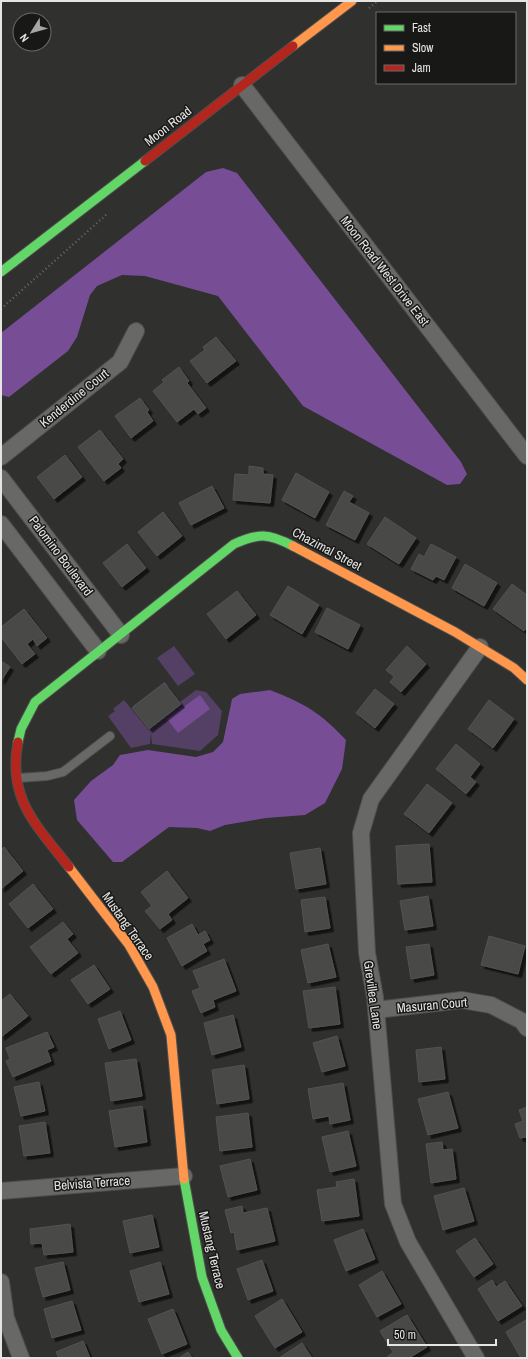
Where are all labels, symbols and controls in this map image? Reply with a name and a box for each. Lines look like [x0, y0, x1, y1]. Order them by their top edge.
north arrow [12, 12, 52, 52]
legend [376, 12, 516, 84]
text: Fast [412, 20, 431, 36]
text: N [16, 31, 32, 45]
text: Slow [412, 40, 434, 56]
text: Jam [412, 60, 431, 76]
street label: Moon Road [141, 102, 195, 150]
street label: Moon Road West Drive East [337, 213, 433, 329]
street label: Kenderdine Court [36, 365, 112, 431]
street label: Palomino Boulevard [25, 513, 97, 600]
street label: Chazimal Street [289, 524, 365, 574]
street label: Mustang Terrace [98, 889, 158, 963]
street label: Grevillea Lane [360, 959, 386, 1031]
street label: Masuran Court [396, 993, 468, 1017]
street label: Belvista Terrace [53, 1172, 131, 1194]
street label: Mustang Terrace [195, 1209, 229, 1291]
scale bar [388, 1321, 496, 1347]
text: 50 m [394, 1327, 416, 1343]

